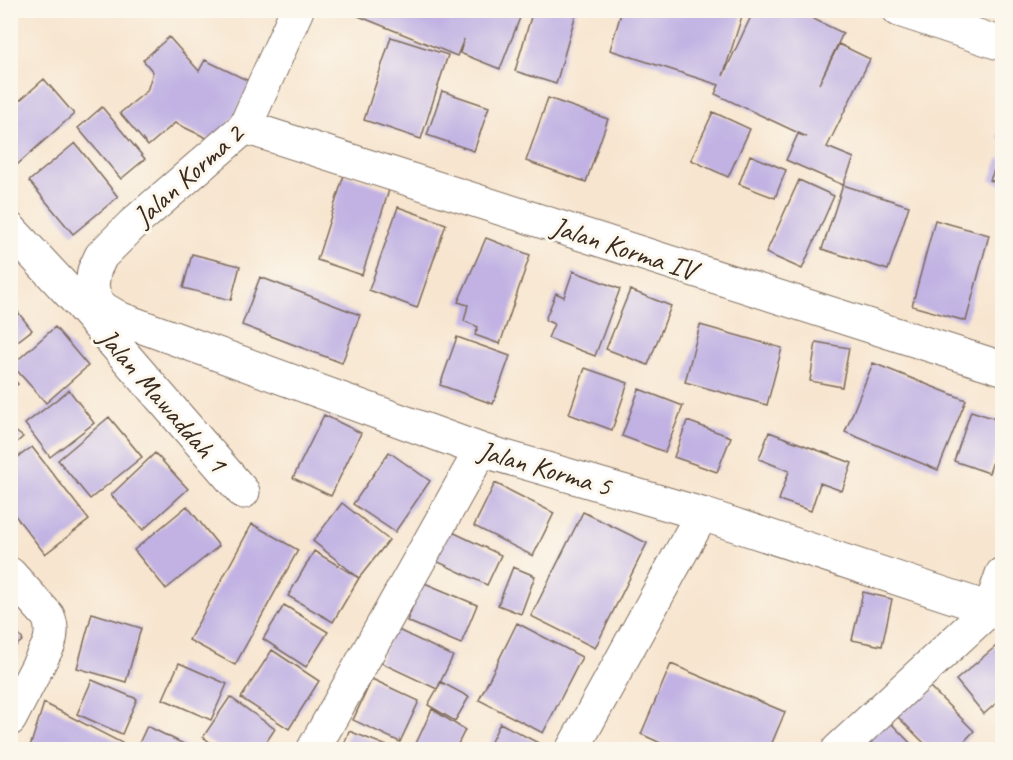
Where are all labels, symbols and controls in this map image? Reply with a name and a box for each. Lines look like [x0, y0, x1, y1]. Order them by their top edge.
street label: Jalan Korma 2 [124, 115, 252, 235]
street label: Jalan Korma IV [546, 208, 705, 289]
street label: Jalan Mawaddah 1 [90, 319, 236, 480]
street label: Jalan Korma 5 [473, 432, 617, 504]

